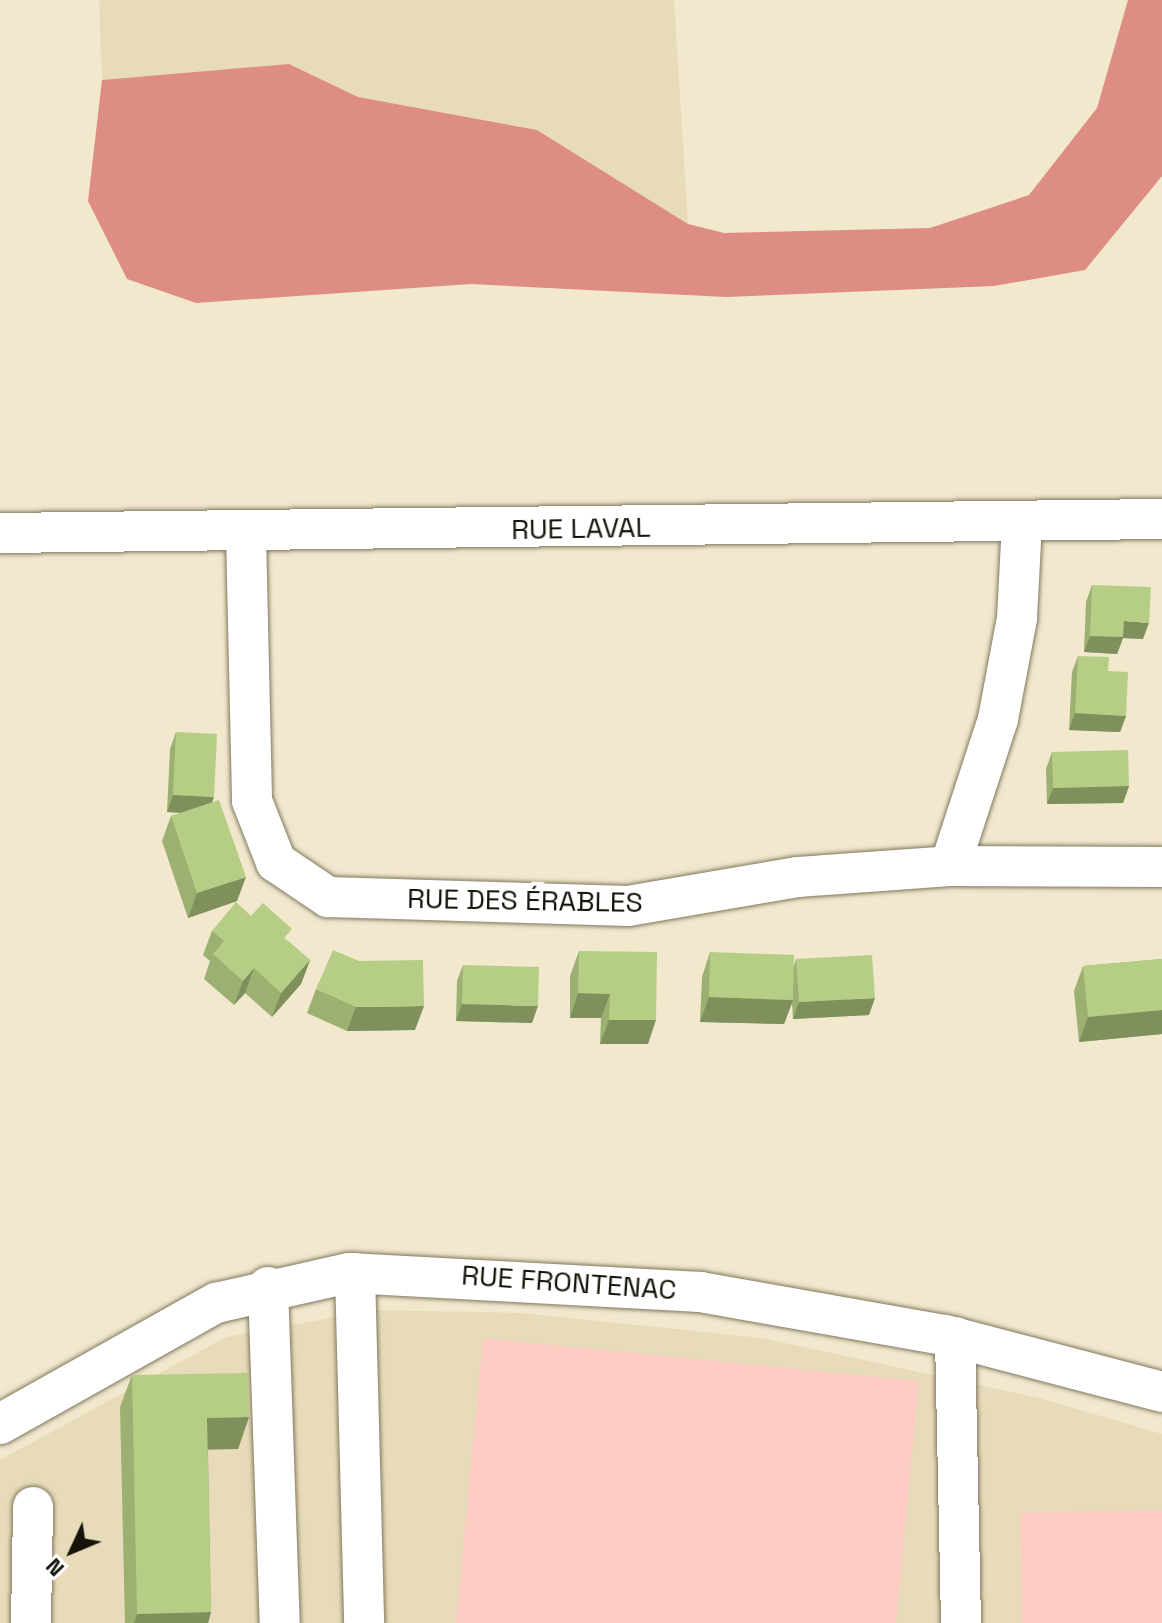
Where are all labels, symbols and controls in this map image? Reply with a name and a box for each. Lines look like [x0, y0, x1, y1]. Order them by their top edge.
street label: RUE LAVAL [511, 510, 651, 546]
street label: RUE DES ÉRABLES [407, 881, 643, 919]
street label: RUE FRONTENAC [460, 1258, 678, 1306]
north arrow [32, 1511, 112, 1591]
text: N [40, 1553, 70, 1583]

